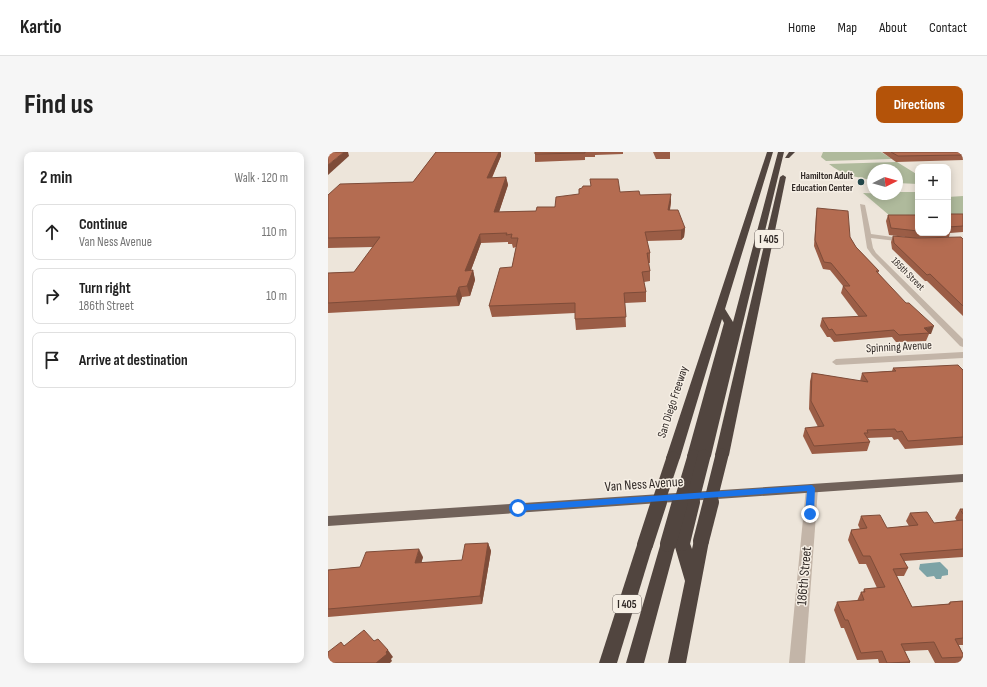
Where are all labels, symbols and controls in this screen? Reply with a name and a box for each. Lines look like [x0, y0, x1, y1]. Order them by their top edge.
text: Kartio [20, 16, 62, 39]
text: Home [788, 19, 816, 36]
text: Map [838, 19, 857, 36]
text: About [879, 19, 907, 36]
text: Contact [929, 19, 967, 36]
button: Directions [876, 86, 963, 123]
text: Find us [24, 88, 93, 121]
north arrow [867, 164, 903, 200]
map controls [915, 164, 951, 236]
button: + [915, 164, 951, 200]
text: 2 min [40, 168, 72, 188]
text: Walk · 120 m [235, 170, 288, 186]
place label: Hamilton Adult Education Center [792, 170, 854, 194]
marker: Hamilton Adult Education Center [856, 177, 866, 187]
button: − [915, 200, 951, 236]
text: Continue [79, 215, 128, 234]
icon: ahead [41, 221, 63, 243]
text: 110 m [262, 224, 287, 240]
road number: I 405 [755, 230, 783, 248]
text: Van Ness Avenue [79, 234, 152, 250]
street label: 185th Street [889, 255, 927, 293]
text: Turn right [79, 279, 131, 298]
icon: right [41, 285, 63, 307]
text: 10 m [266, 288, 287, 304]
text: 186th Street [79, 298, 134, 314]
street label: Spinning Avenue [866, 338, 933, 356]
icon: arrive [41, 349, 63, 371]
text: Arrive at destination [79, 351, 188, 370]
street label: San Diego Freeway [654, 364, 692, 440]
street label: Van Ness Avenue [604, 473, 684, 495]
route start [509, 499, 527, 517]
route end [801, 505, 819, 523]
street label: 186th Street [793, 546, 815, 606]
road number: I 405 [613, 595, 641, 613]

